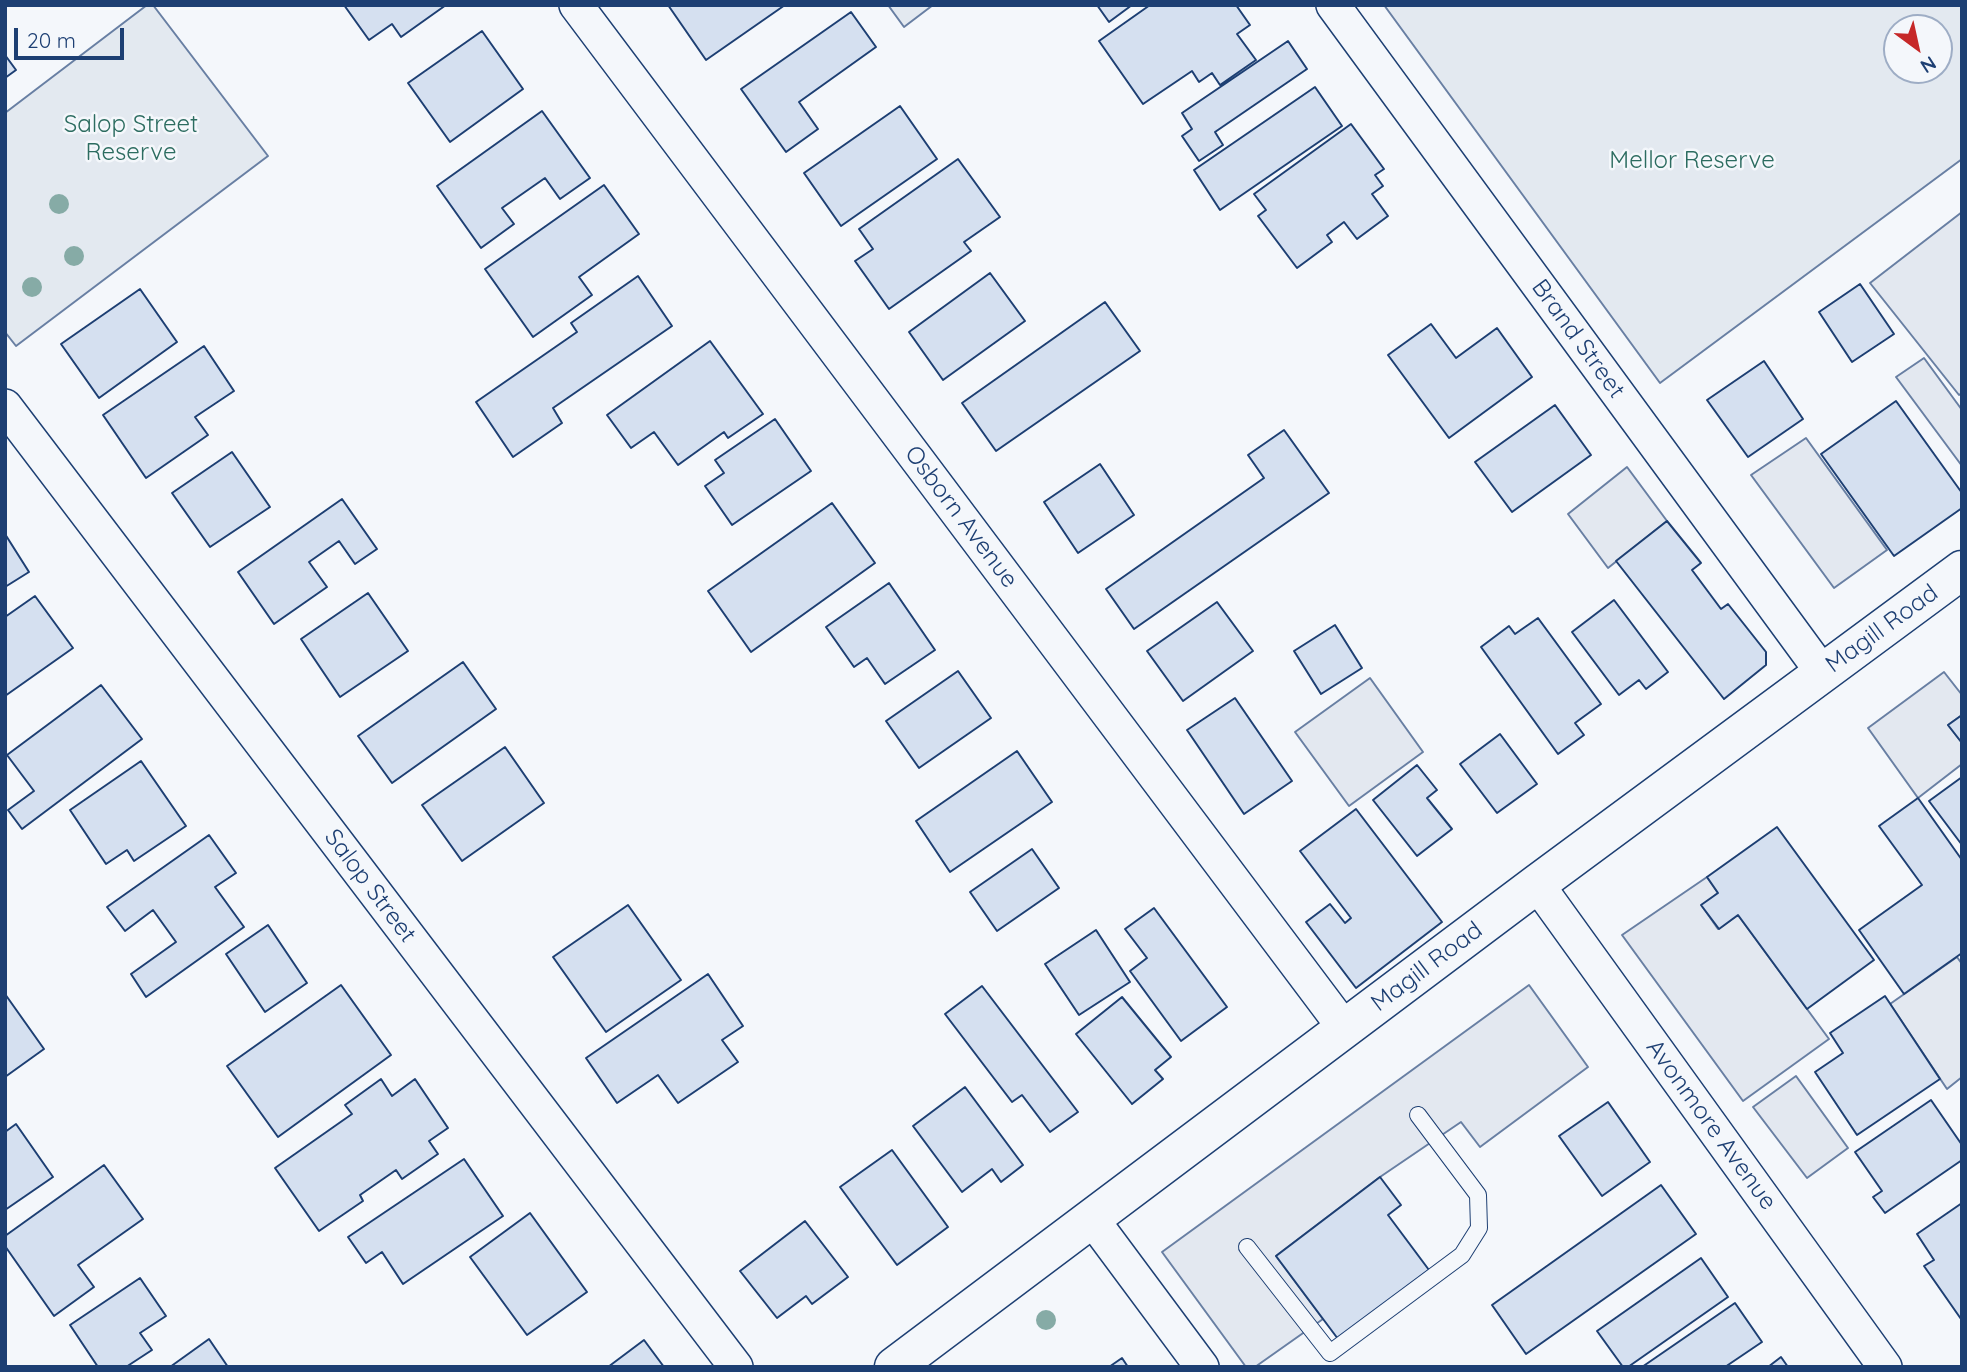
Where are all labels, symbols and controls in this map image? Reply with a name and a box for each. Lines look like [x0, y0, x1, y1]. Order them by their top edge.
scale bar [18, 14, 128, 58]
north arrow [1883, 14, 1953, 84]
text: 20 m [27, 27, 76, 53]
text: N [1916, 51, 1941, 79]
park label: Salop Street Reserve [64, 111, 198, 167]
park label: Mellor Reserve [1609, 147, 1775, 175]
street label: Brand Street [1525, 274, 1631, 404]
street label: Osborn Avenue [898, 440, 1024, 594]
street label: Magill Road [1820, 579, 1944, 679]
street label: Salop Street [318, 824, 422, 948]
street label: Magill Road [1366, 916, 1488, 1018]
street label: Avonmore Avenue [1640, 1034, 1782, 1216]

